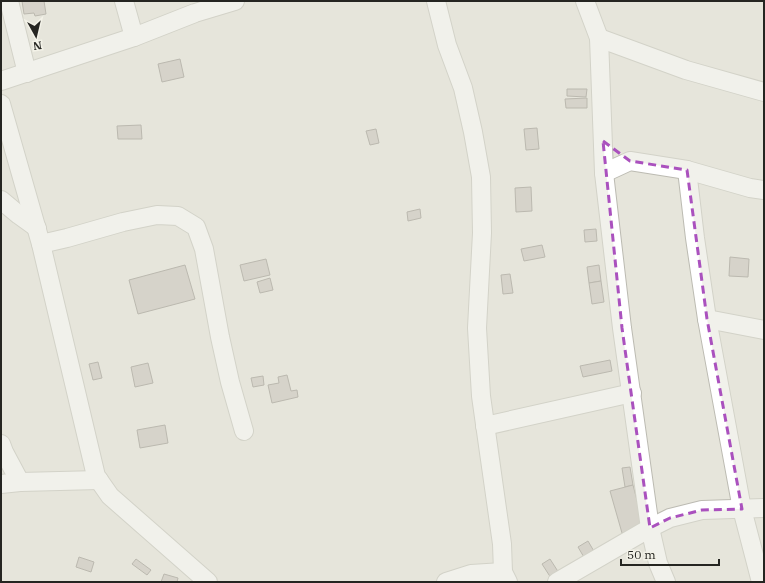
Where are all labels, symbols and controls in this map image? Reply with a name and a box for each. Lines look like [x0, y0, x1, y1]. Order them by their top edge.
north arrow [16, 16, 56, 56]
text: N [32, 38, 43, 53]
scale bar [621, 541, 719, 567]
text: 50 m [627, 547, 656, 562]

